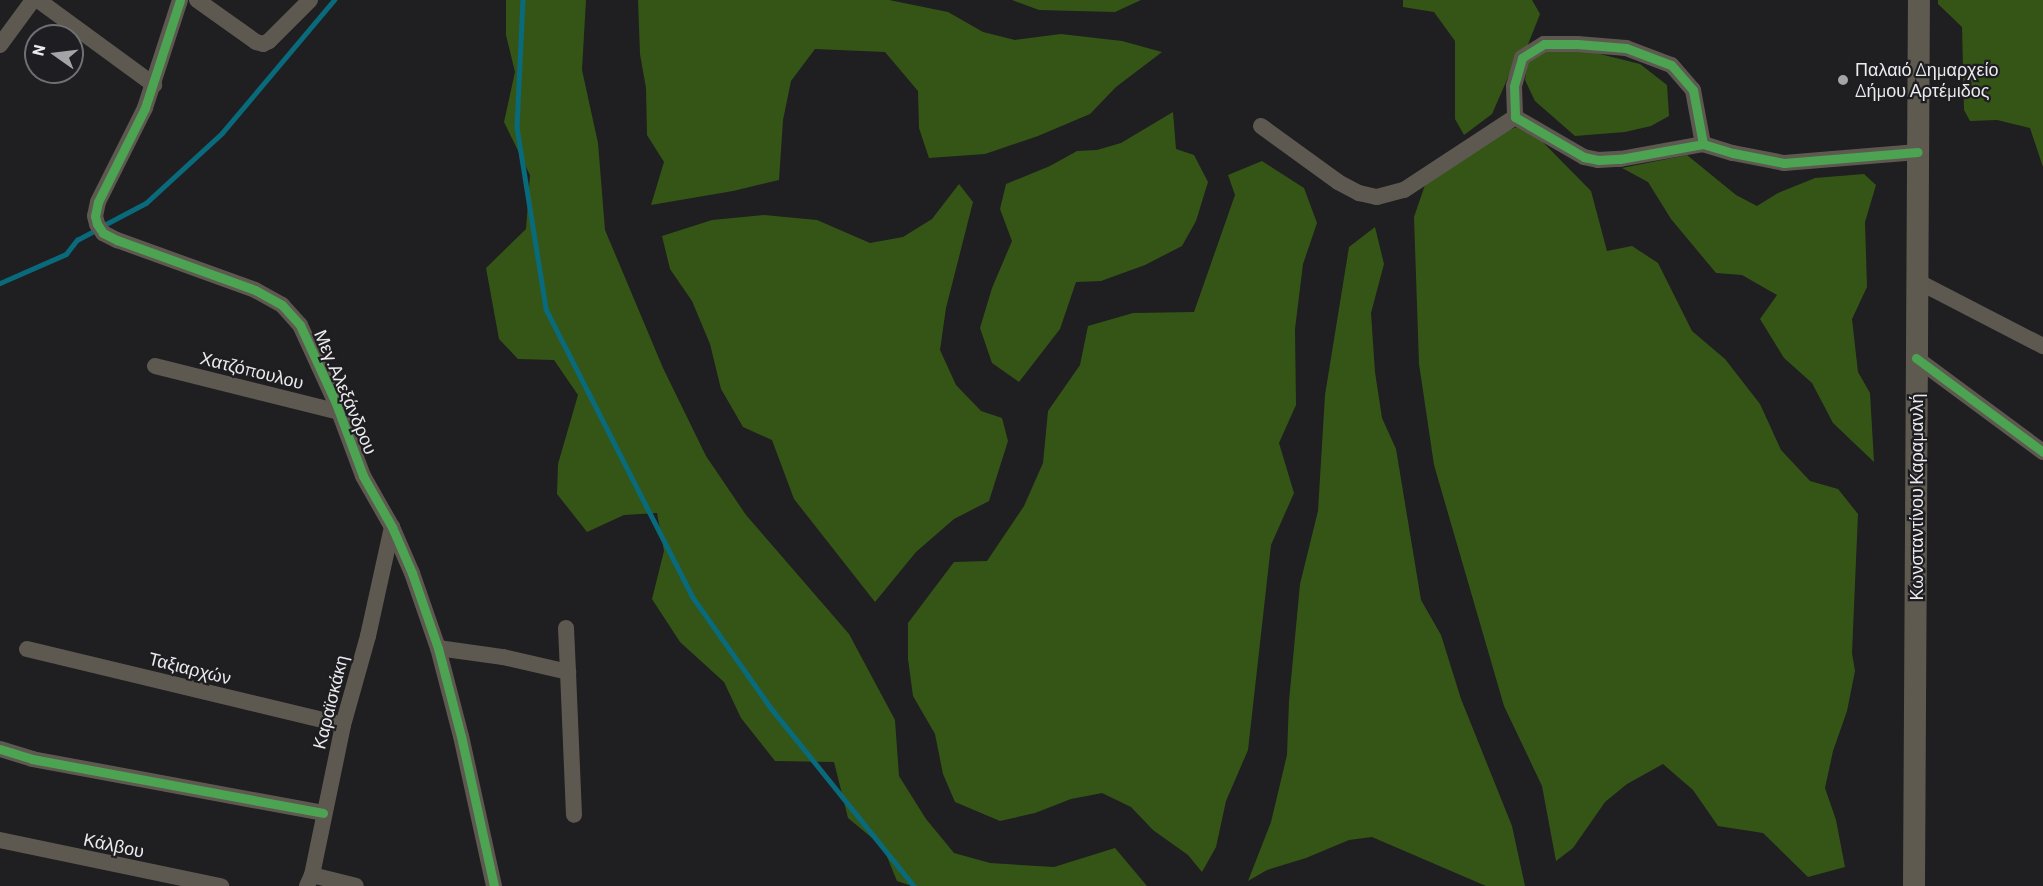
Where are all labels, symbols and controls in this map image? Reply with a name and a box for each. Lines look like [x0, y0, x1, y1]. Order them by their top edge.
north arrow [24, 24, 84, 84]
text: N [27, 43, 48, 57]
place label: Παλαιό Δημαρχείο Δήμου Αρτέμιδος [1855, 59, 1999, 101]
marker: Παλαιό Δημαρχείο Δήμου Αρτέμιδος [1836, 73, 1850, 87]
street label: Μεγ.Αλεξάνδρου [310, 326, 382, 458]
street label: Χατζόπουλου [198, 347, 306, 393]
street label: Κωνσταντίνου Καραμανλή [1905, 394, 1927, 600]
street label: Ταξιαρχών [147, 647, 233, 689]
street label: Καραϊσκάκη [308, 653, 352, 751]
street label: Κάλβου [82, 828, 146, 862]

